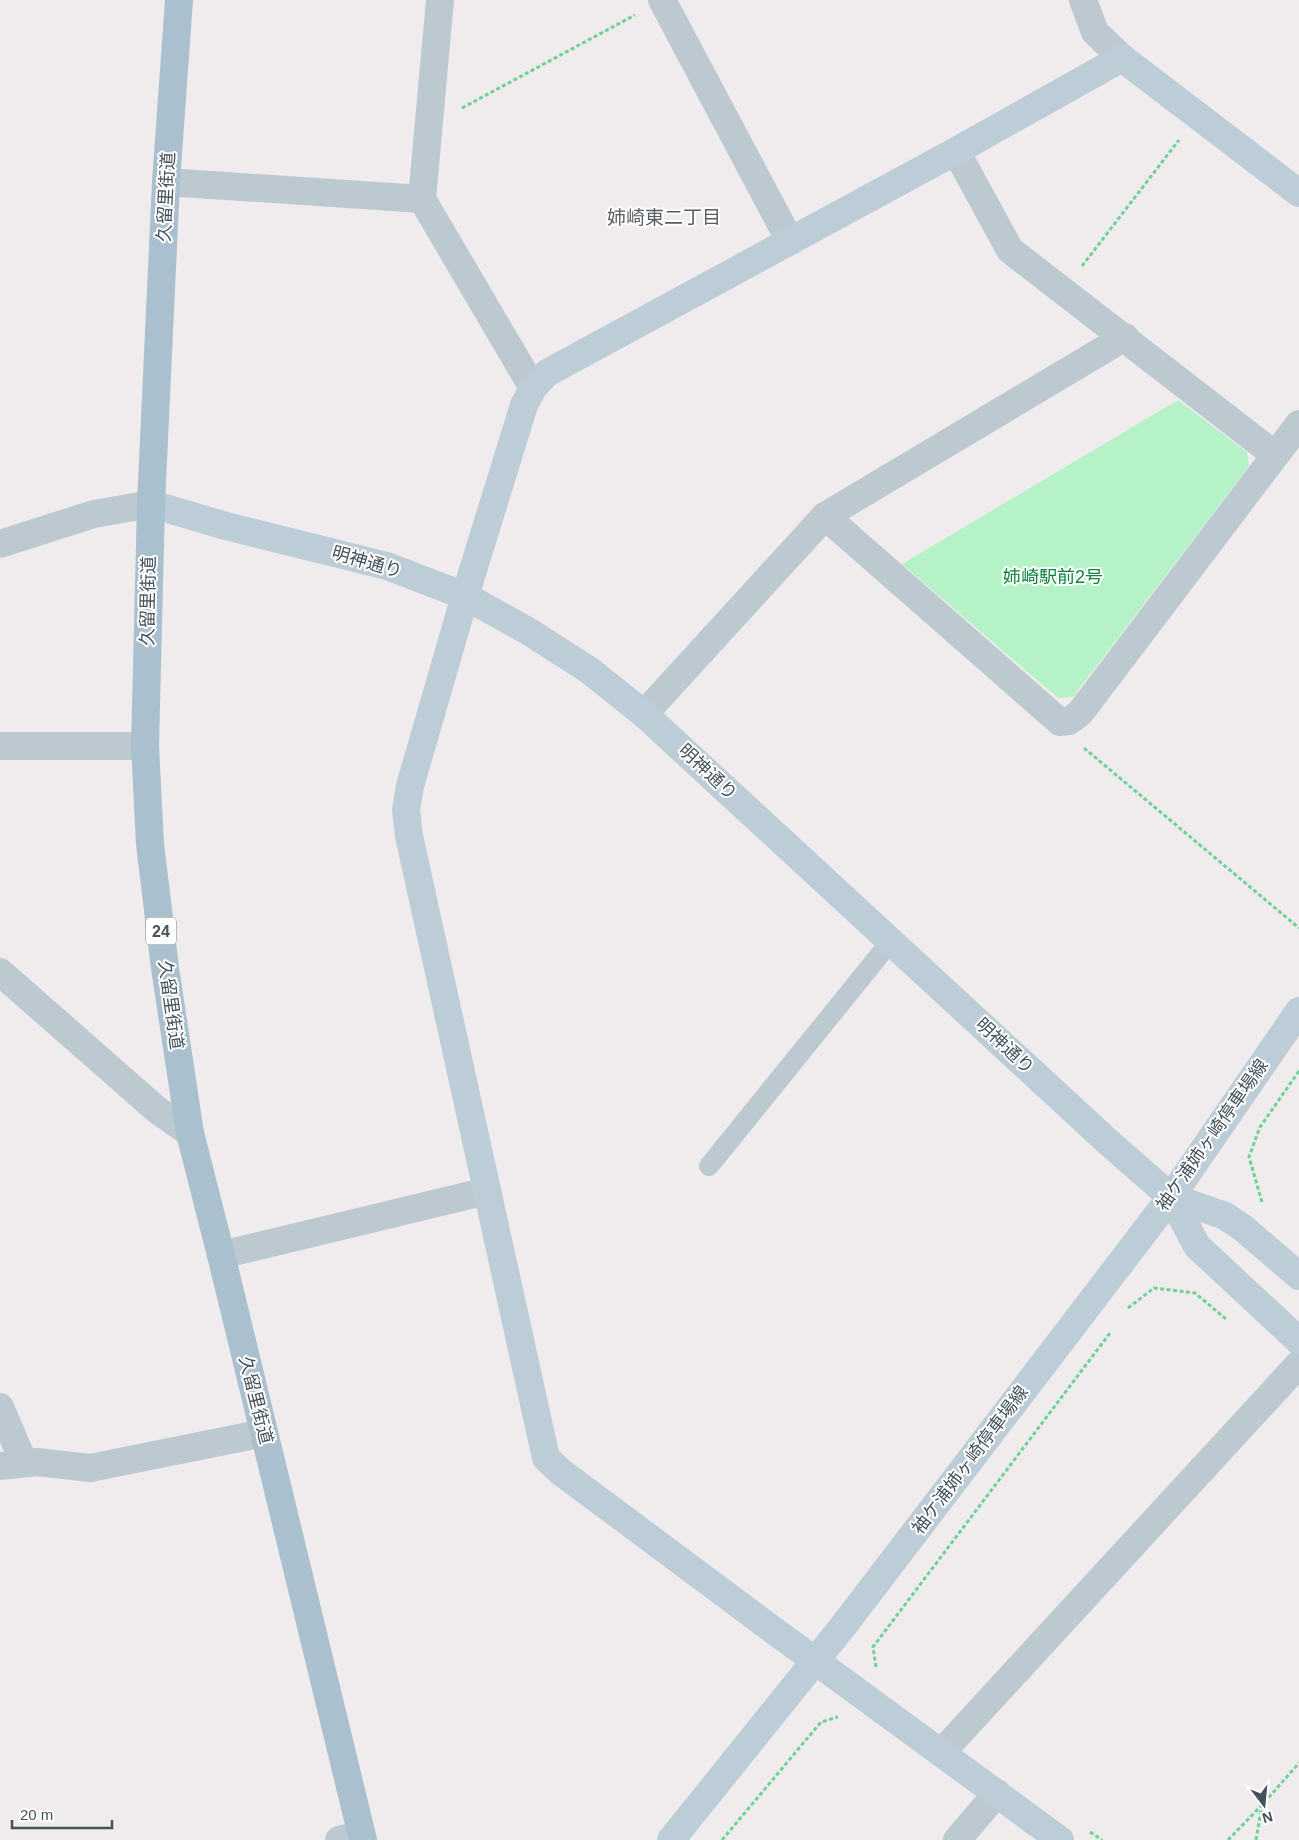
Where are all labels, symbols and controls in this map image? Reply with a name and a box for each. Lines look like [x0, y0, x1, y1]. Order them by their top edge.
street label: 久留里街道 [154, 152, 178, 242]
district label: 姉崎東二丁目 [607, 207, 721, 228]
street label: 明神通り [330, 542, 404, 582]
street label: 久留里街道 [137, 556, 159, 646]
park label: 姉崎駅前2号 [1003, 567, 1103, 587]
street label: 明神通り [675, 740, 741, 804]
road number: 24 [146, 918, 176, 944]
street label: 久留里街道 [155, 959, 187, 1051]
street label: 明神通り [972, 1014, 1038, 1078]
street label: 袖ケ浦姉ヶ崎停車場線 [1152, 1056, 1272, 1214]
street label: 久留里街道 [235, 1354, 277, 1446]
street label: 袖ケ浦姉ヶ崎停車場線 [908, 1382, 1032, 1538]
north arrow [1239, 1780, 1289, 1830]
scale bar [12, 1798, 112, 1830]
text: 20 m [20, 1806, 53, 1823]
text: N [1261, 1808, 1275, 1827]

